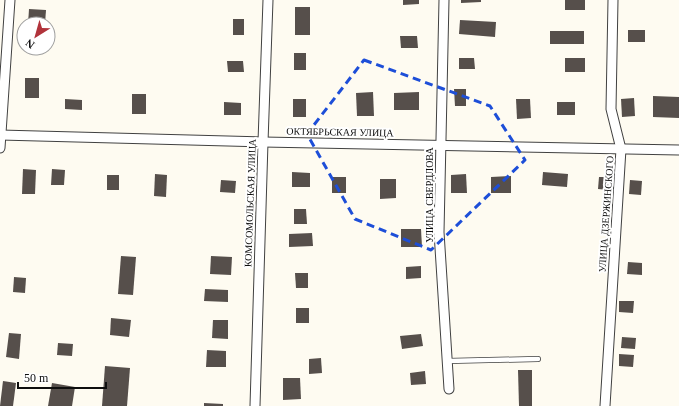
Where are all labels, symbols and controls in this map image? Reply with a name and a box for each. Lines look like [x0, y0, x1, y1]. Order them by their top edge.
north arrow [16, 16, 56, 56]
text: N [23, 37, 37, 51]
street label: ОКТЯБРЬСКАЯ УЛИЦА [286, 126, 394, 138]
street label: КОМСОМОЛЬСКАЯ УЛИЦА [242, 138, 258, 267]
street label: УЛИЦА СВЕРДЛОВА [424, 147, 435, 243]
street label: УЛИЦА ДЗЕРЖИНСКОГО [596, 155, 616, 273]
scale bar [18, 364, 106, 390]
text: 50 m [24, 371, 49, 385]

